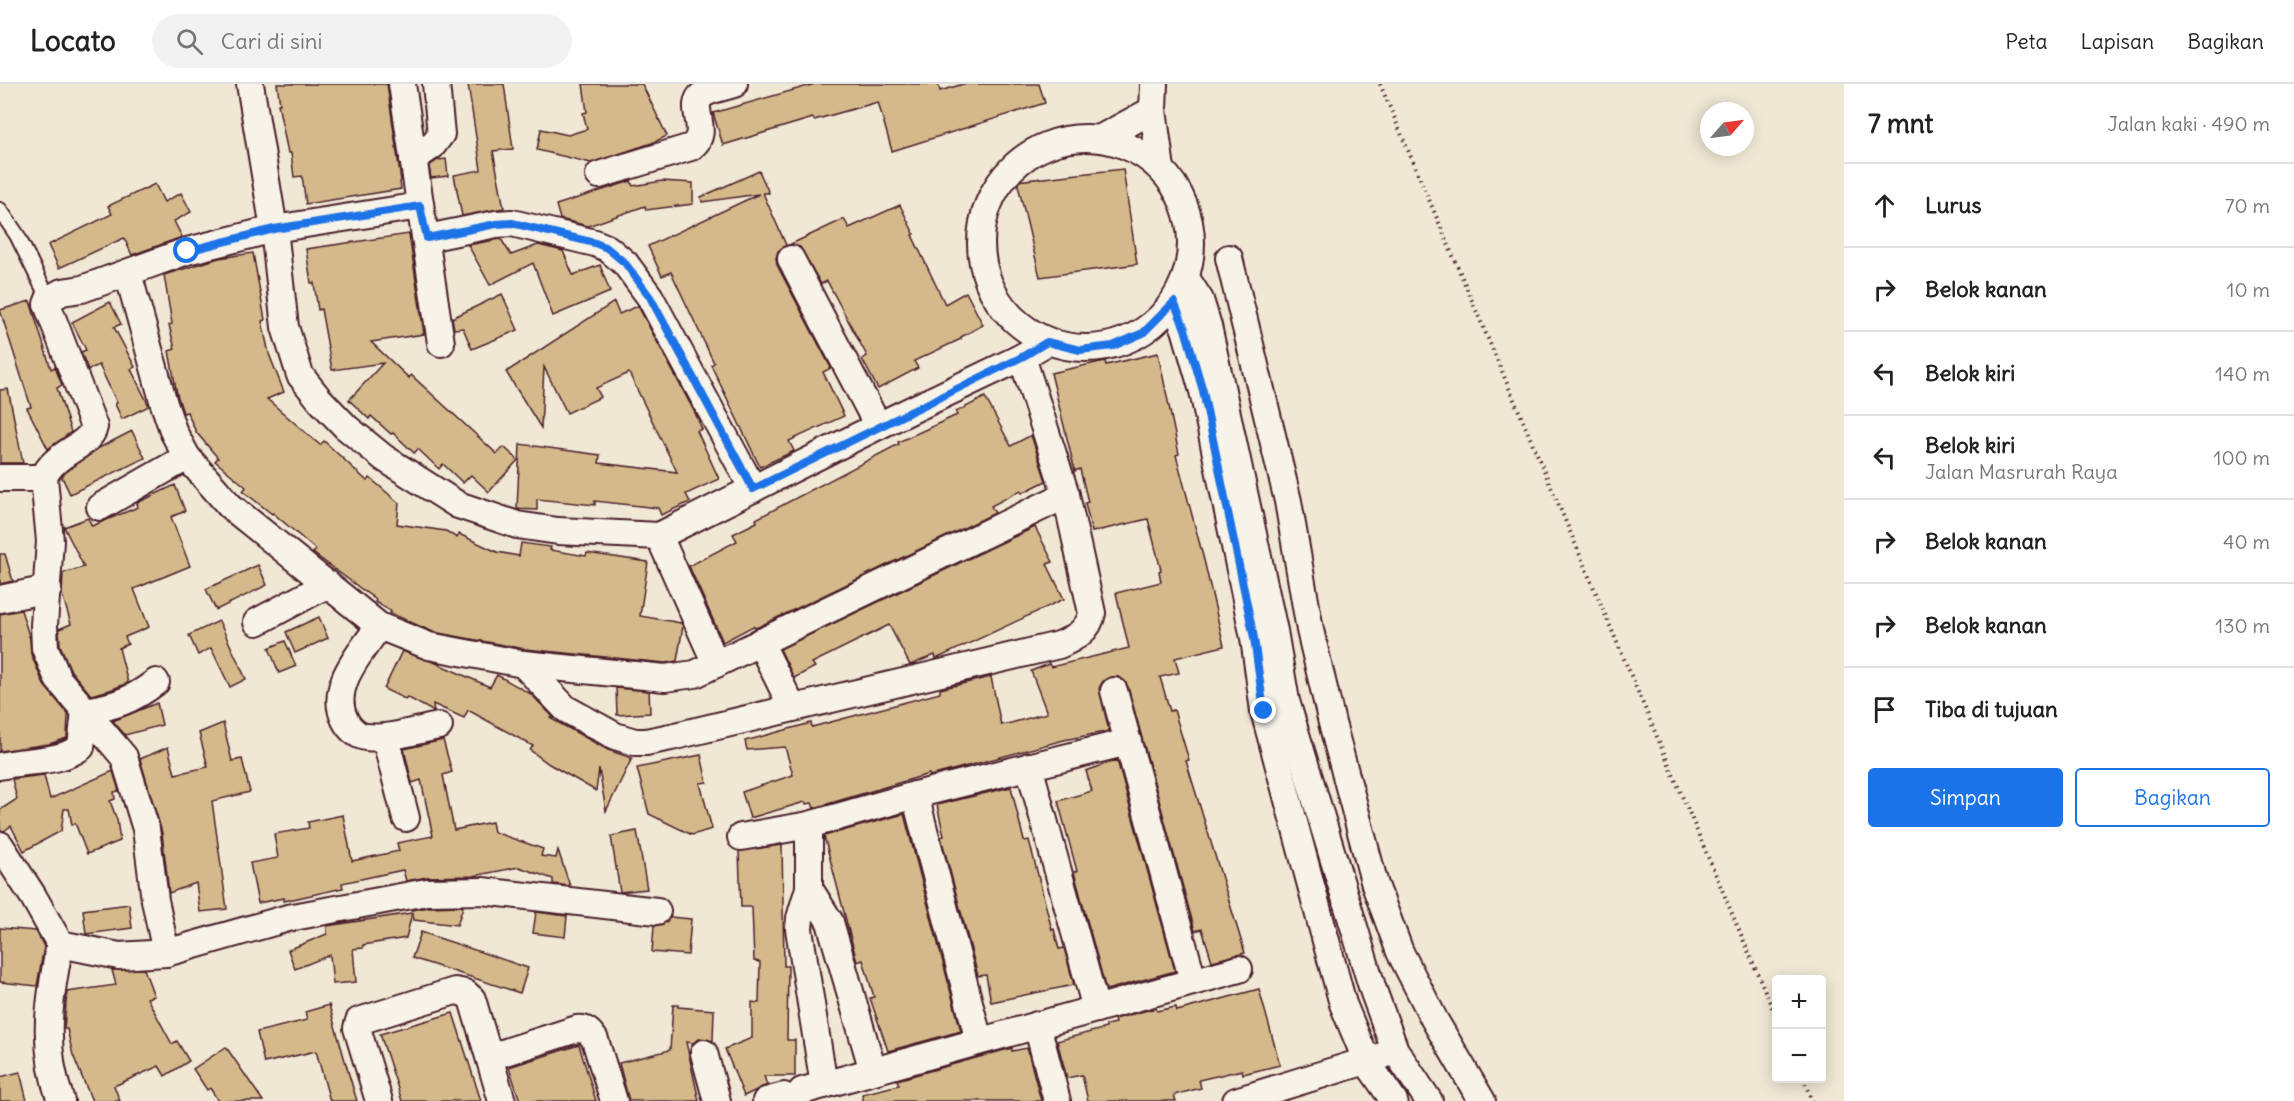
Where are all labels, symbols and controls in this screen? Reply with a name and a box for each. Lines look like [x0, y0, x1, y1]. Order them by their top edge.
search box [152, 14, 572, 68]
text: Locato [30, 23, 116, 59]
icon: search [173, 25, 206, 58]
text: Cari di sini [221, 27, 323, 55]
text: Peta [2005, 28, 2048, 55]
text: Lapisan [2081, 28, 2154, 55]
text: Bagikan [2187, 28, 2264, 55]
north arrow [1700, 102, 1754, 156]
text: 7 mnt [1868, 107, 1933, 140]
text: Jalan kaki · 490 m [2108, 111, 2270, 136]
icon: ahead [1868, 189, 1901, 222]
text: Lurus [1925, 191, 1981, 219]
text: 70 m [2225, 193, 2270, 218]
route start [173, 237, 199, 263]
icon: right [1868, 273, 1901, 306]
text: Belok kanan [1925, 275, 2047, 303]
text: 10 m [2227, 277, 2270, 302]
icon: left [1868, 357, 1901, 390]
text: Belok kiri [1925, 359, 2015, 387]
text: 140 m [2215, 361, 2270, 386]
text: Belok kiri [1925, 431, 2015, 459]
icon: left [1868, 441, 1901, 474]
text: 100 m [2213, 445, 2270, 470]
text: Jalan Masrurah Raya [1925, 459, 2118, 484]
icon: right [1868, 525, 1901, 558]
text: Belok kanan [1925, 527, 2047, 555]
text: 40 m [2223, 529, 2270, 554]
icon: right [1868, 609, 1901, 642]
text: Belok kanan [1925, 611, 2047, 639]
text: 130 m [2215, 613, 2270, 638]
icon: arrive [1868, 693, 1901, 726]
text: Tiba di tujuan [1925, 695, 2058, 723]
route end [1250, 697, 1276, 723]
button: Simpan [1868, 768, 2063, 827]
button: Bagikan [2075, 768, 2270, 827]
map controls [1772, 975, 1826, 1083]
button: + [1772, 975, 1826, 1029]
button: − [1772, 1029, 1826, 1083]

